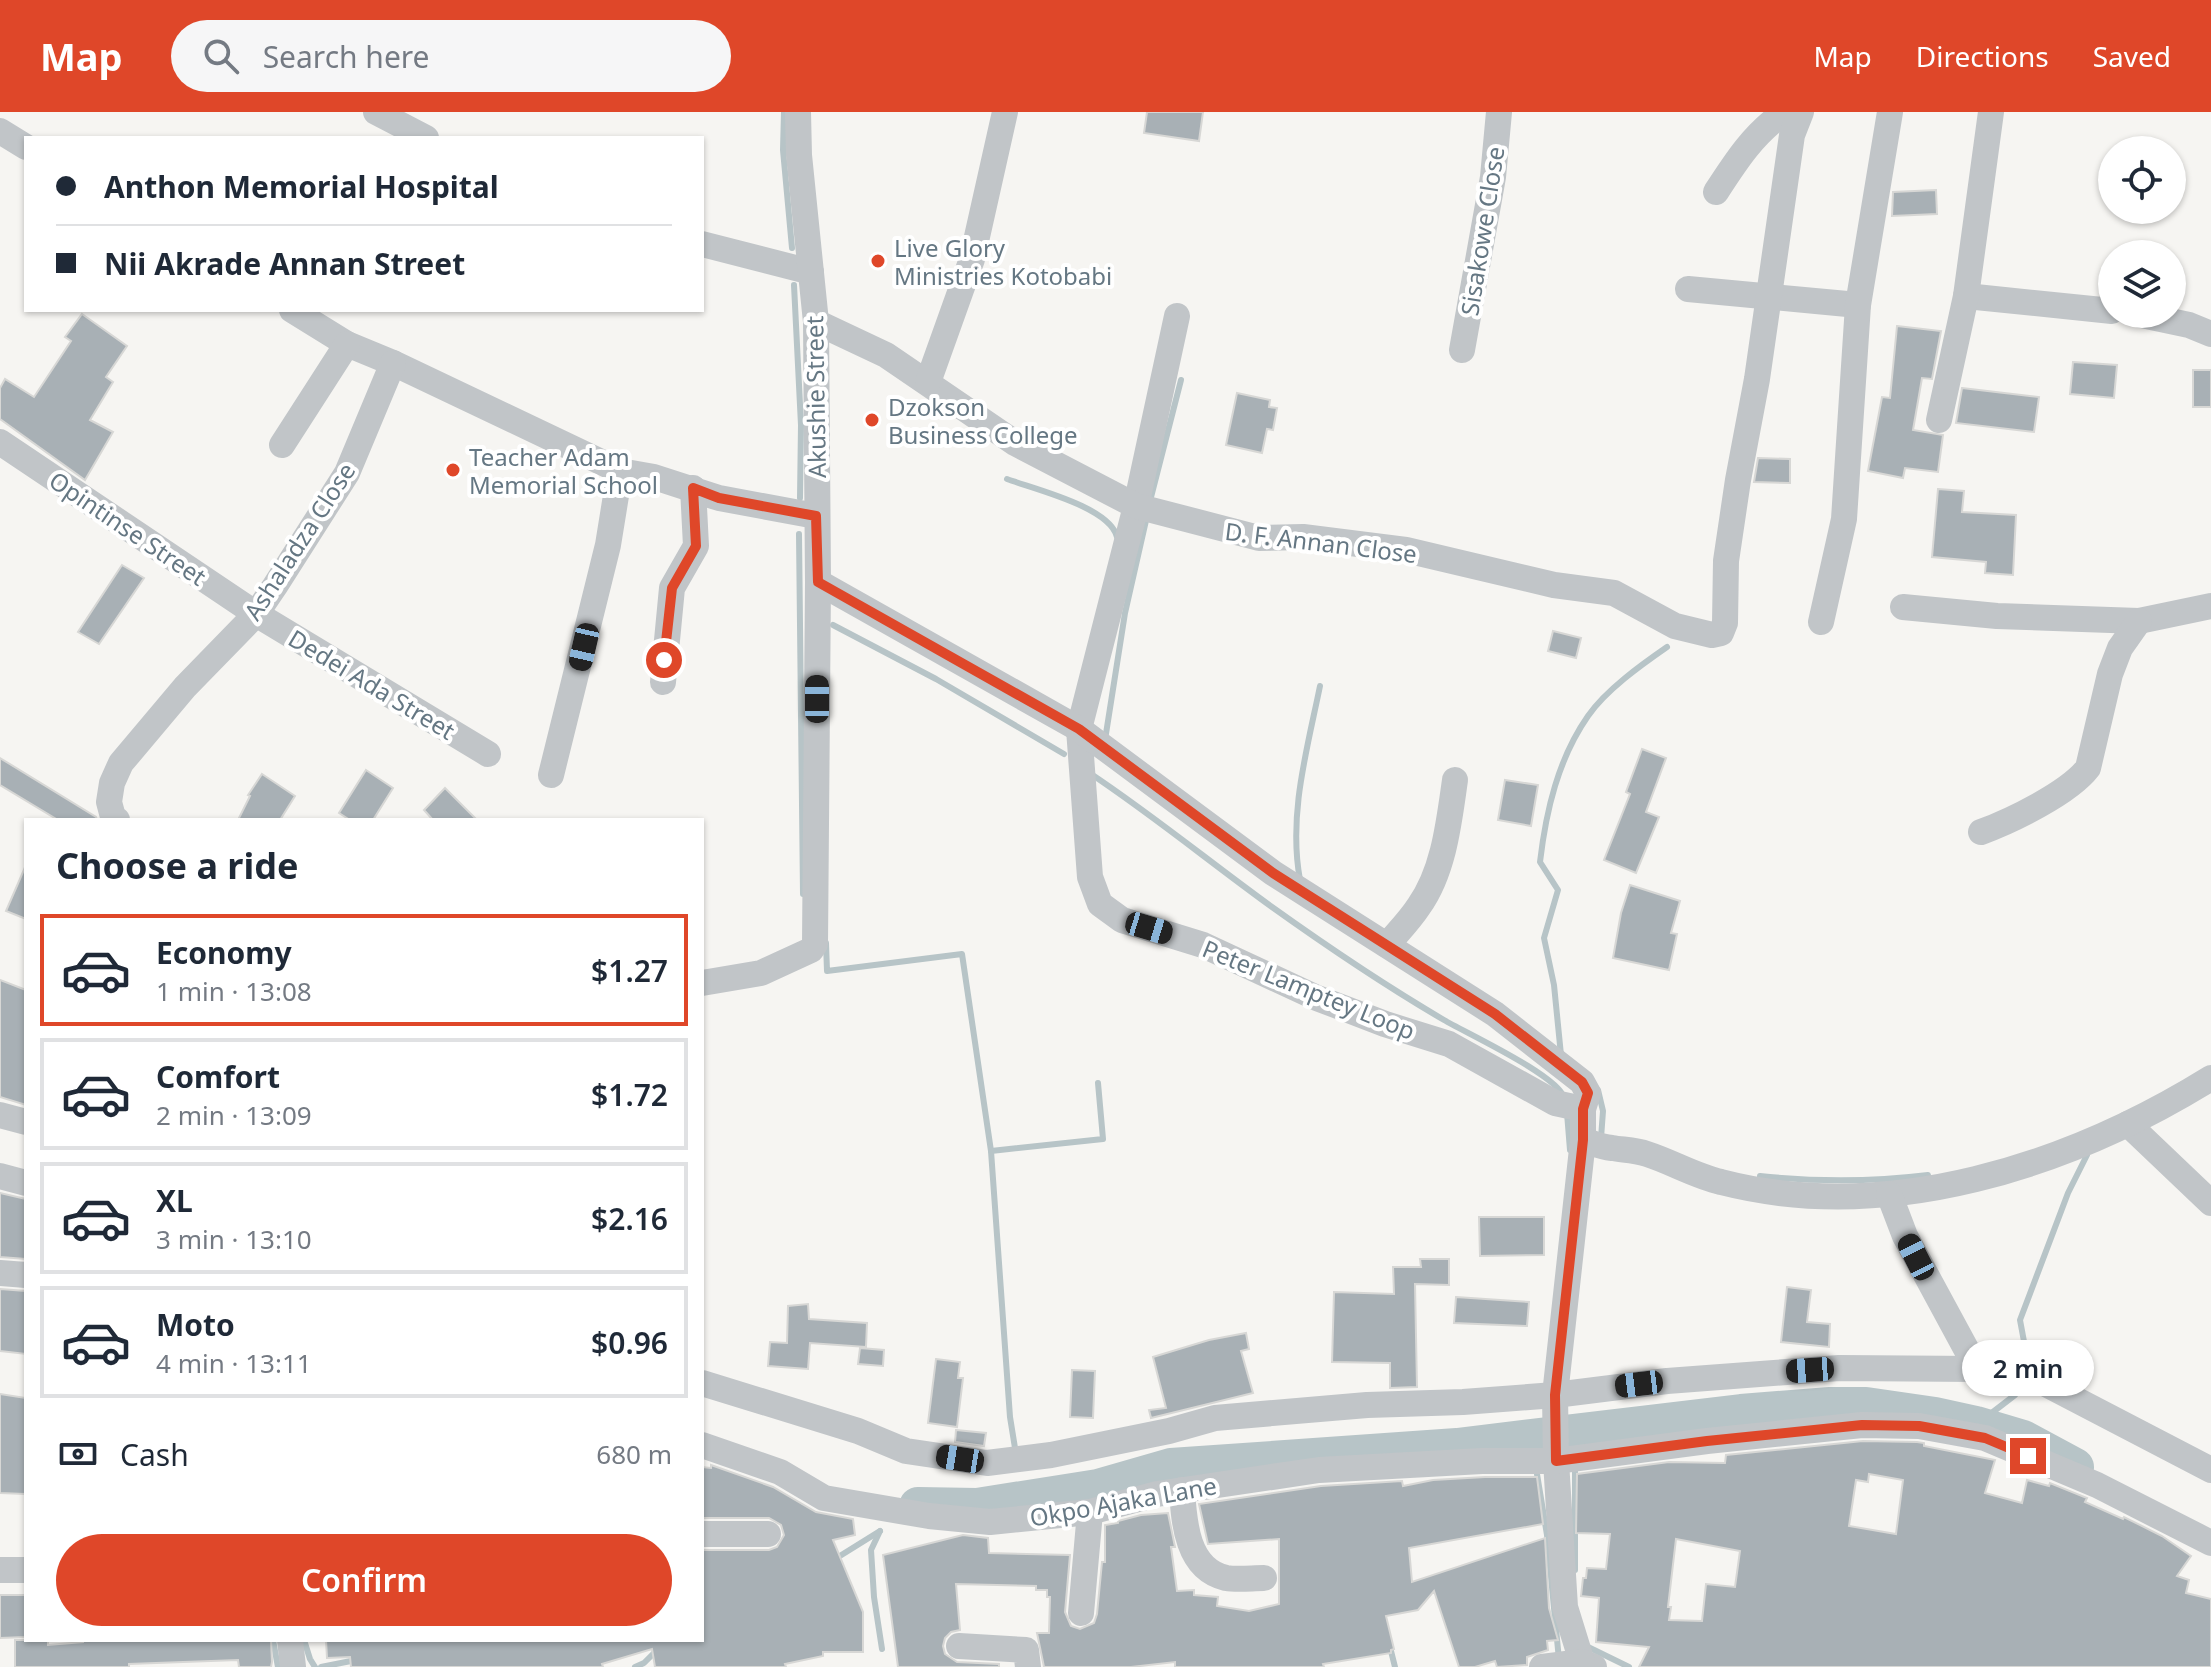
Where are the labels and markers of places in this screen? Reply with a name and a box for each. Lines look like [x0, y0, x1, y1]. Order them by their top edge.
place label: Live Glory Ministries Kotobabi [894, 231, 1112, 292]
marker: Live Glory Ministries Kotobabi [869, 252, 887, 270]
place label: Dzokson Business College [888, 390, 1078, 451]
marker: Dzokson Business College [863, 411, 881, 429]
place label: Teacher Adam Memorial School [469, 440, 658, 501]
marker: Teacher Adam Memorial School [444, 461, 462, 479]

